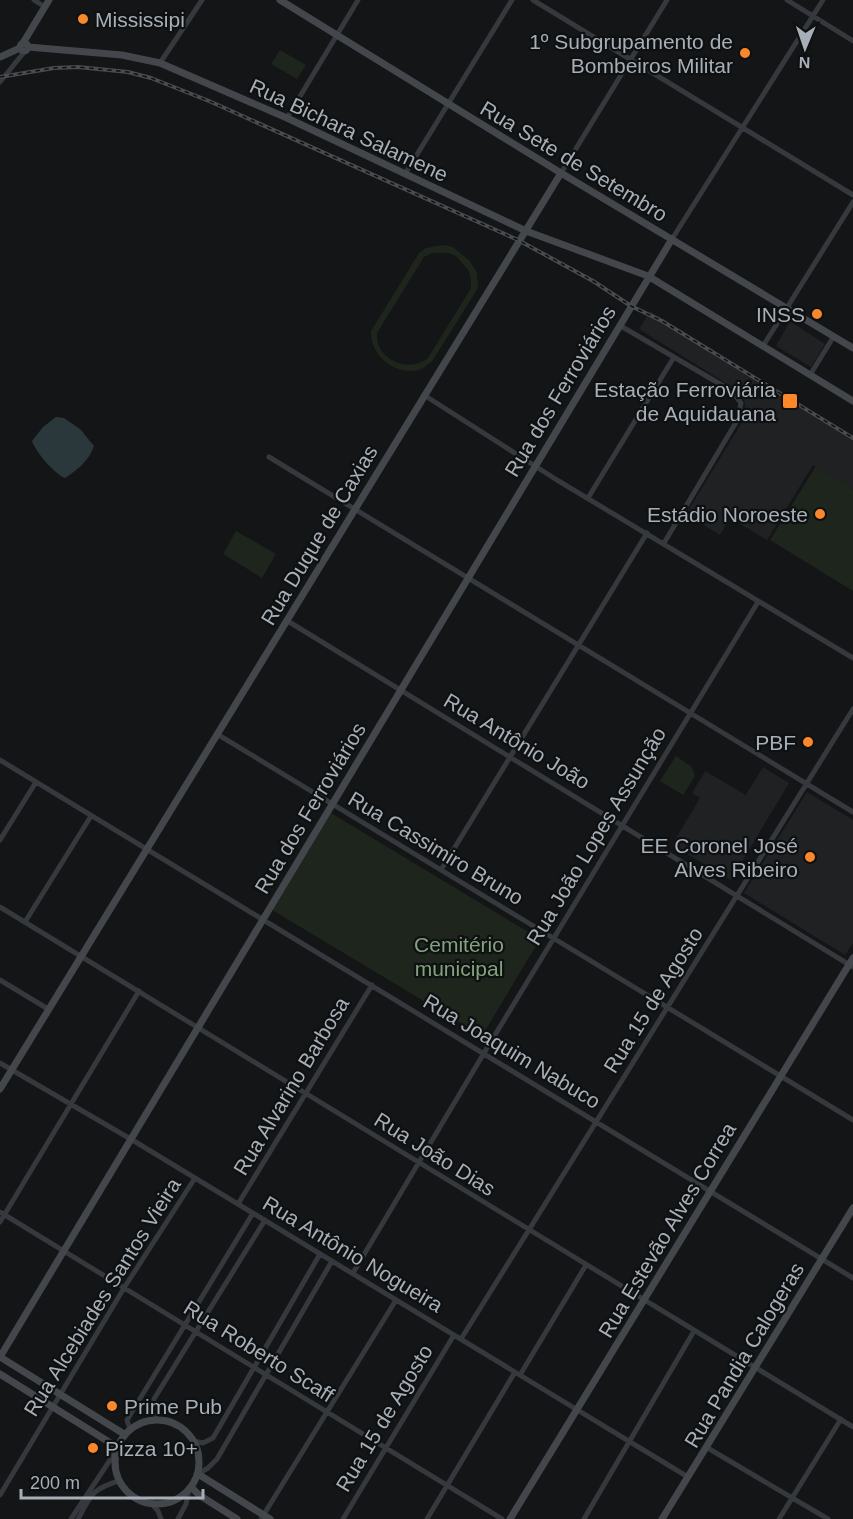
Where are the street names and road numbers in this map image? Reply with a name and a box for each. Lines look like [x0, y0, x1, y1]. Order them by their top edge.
street label: Rua Bichara Salamene [246, 74, 452, 186]
street label: Rua Sete de Setembro [477, 96, 671, 226]
street label: Rua dos Ferroviários [500, 302, 620, 480]
street label: Rua Duque de Caxias [256, 441, 382, 629]
street label: Rua Antônio João [440, 688, 594, 794]
street label: Rua dos Ferroviários [250, 719, 370, 897]
street label: Rua João Lopes Assunção [522, 723, 670, 949]
street label: Rua Cassimiro Bruno [345, 787, 527, 909]
street label: Rua 15 de Agosto [599, 923, 707, 1077]
street label: Rua Joaquim Nabuco [420, 989, 604, 1113]
street label: Rua Alvarino Barbosa [229, 993, 353, 1179]
street label: Rua João Dias [370, 1108, 500, 1200]
street label: Rua Estevão Alves Correa [594, 1118, 740, 1341]
street label: Rua Alcebiades Santos Vieira [19, 1173, 185, 1420]
street label: Rua Antônio Nogueira [259, 1191, 447, 1317]
street label: Rua Pandia Calogeras [680, 1259, 808, 1451]
street label: Rua Roberto Scaff [180, 1296, 338, 1407]
street label: Rua 15 de Agosto [331, 1341, 437, 1495]

